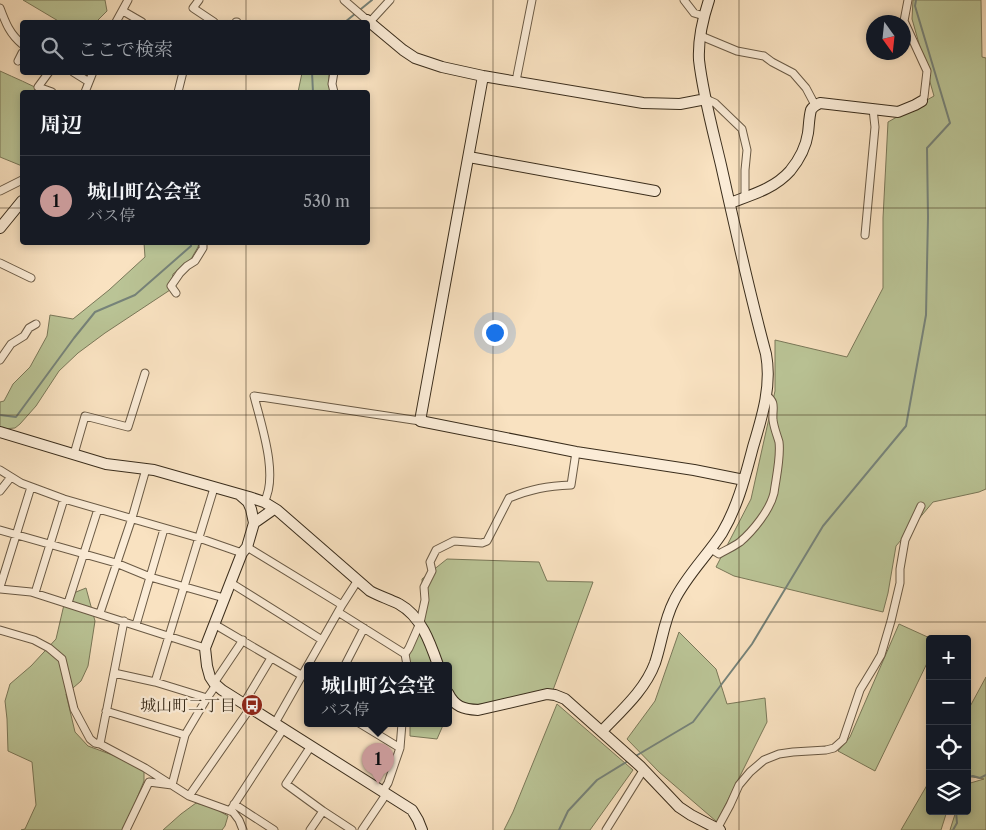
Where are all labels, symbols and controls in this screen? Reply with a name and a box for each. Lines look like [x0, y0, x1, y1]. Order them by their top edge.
north arrow [866, 15, 911, 60]
search box [20, 20, 370, 75]
icon: search [38, 34, 66, 62]
text: ここで検索 [78, 38, 173, 61]
text: 周辺 [40, 112, 82, 137]
text: 城山町公会堂 [87, 180, 201, 203]
text: 1 [52, 191, 60, 211]
text: 530 m [303, 191, 350, 211]
text: バス停 [87, 205, 135, 225]
your location [482, 320, 508, 346]
map controls [926, 635, 971, 815]
button: + [926, 635, 971, 680]
popup [304, 662, 452, 727]
text: 城山町公会堂 [321, 674, 435, 697]
button: − [926, 680, 971, 725]
bus stop icon: 城山町二丁目 [240, 693, 264, 717]
place label: 城山町二丁目 [140, 695, 236, 715]
text: バス停 [321, 699, 369, 719]
button: locate [926, 725, 971, 770]
pin: 1 [362, 743, 394, 784]
button: layers [926, 770, 971, 815]

